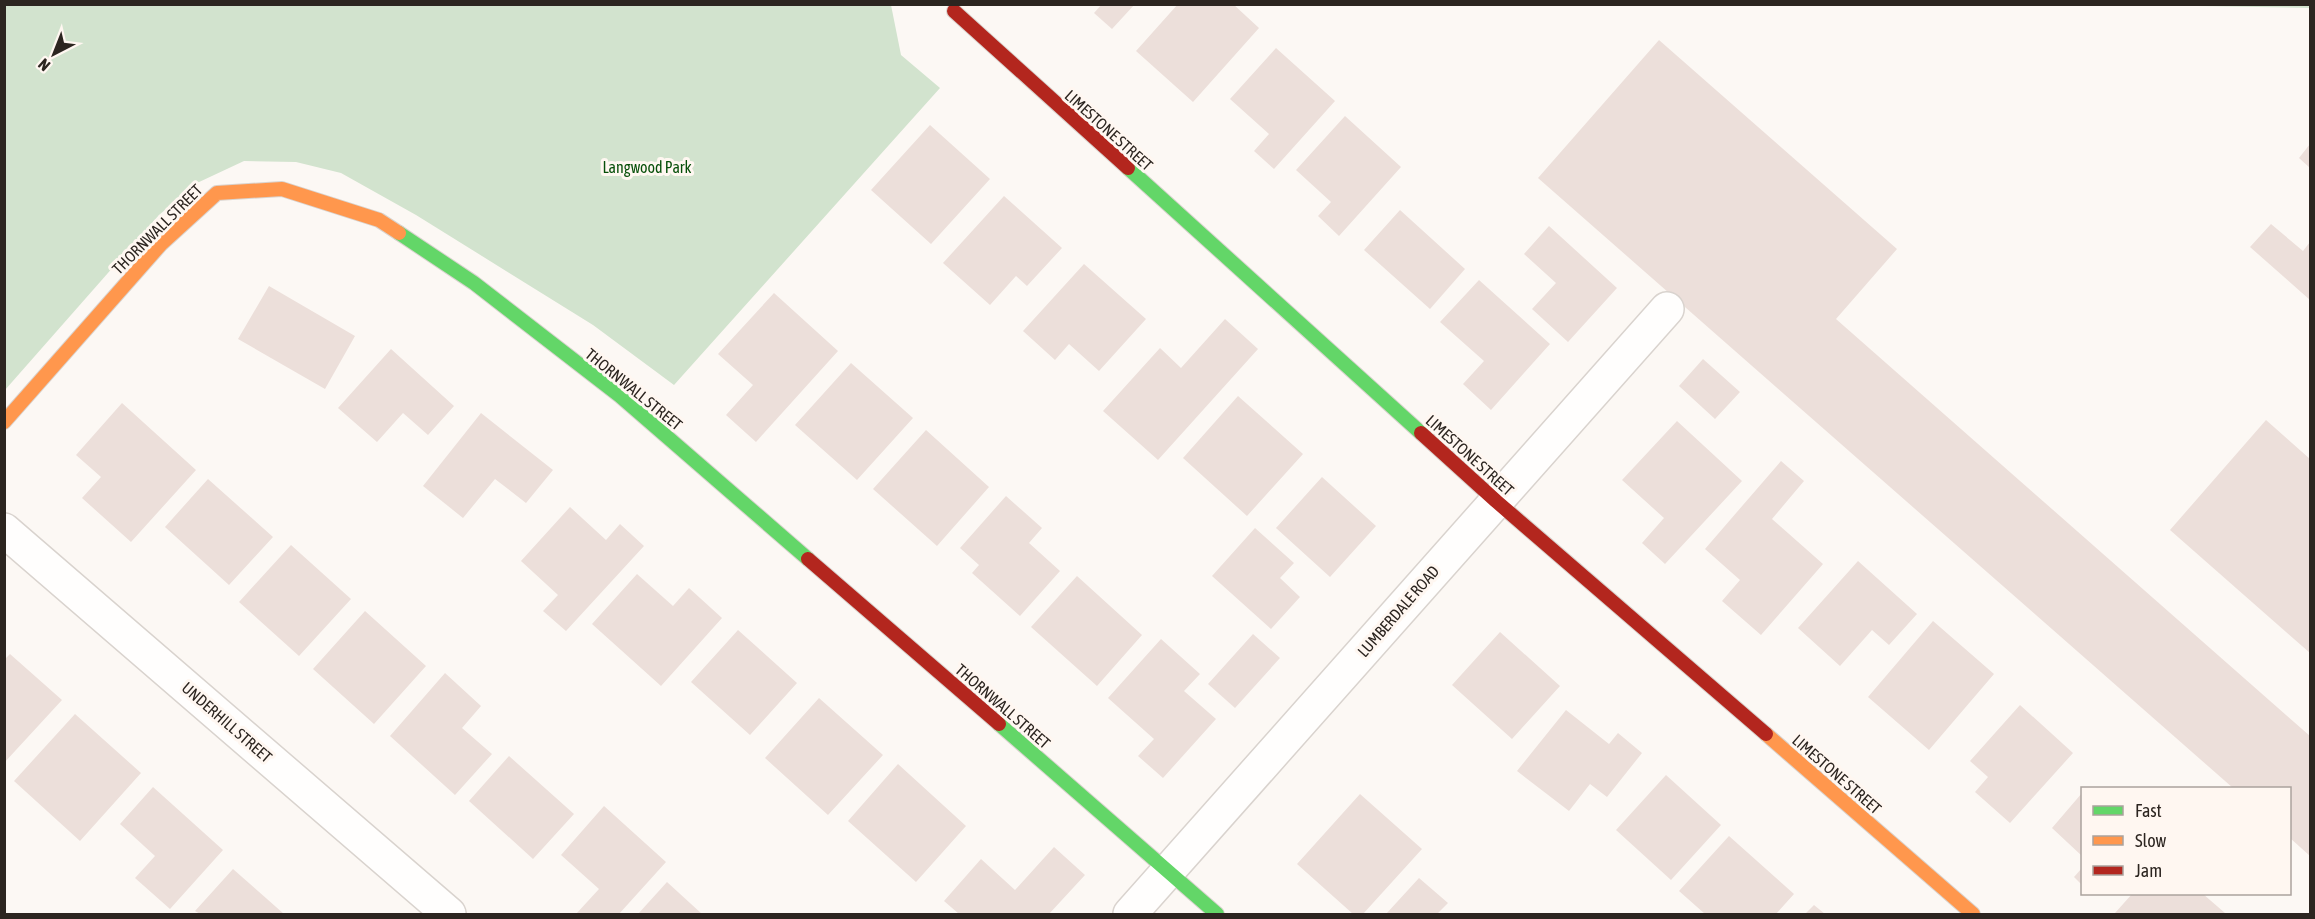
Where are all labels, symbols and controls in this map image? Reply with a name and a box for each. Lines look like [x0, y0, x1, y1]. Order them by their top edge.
north arrow [24, 24, 84, 84]
text: N [34, 55, 53, 75]
street label: LIMESTONE STREET [1062, 86, 1156, 174]
park label: Langwood Park [602, 158, 692, 177]
street label: THORNWALL STREET [108, 180, 206, 278]
street label: THORNWALL STREET [582, 344, 686, 434]
street label: LIMESTONE STREET [1423, 411, 1517, 499]
street label: LUMBERDALE ROAD [1354, 562, 1442, 660]
street label: THORNWALL STREET [952, 660, 1054, 752]
street label: UNDERHILL STREET [178, 678, 276, 766]
street label: LIMESTONE STREET [1789, 731, 1885, 817]
legend [2081, 787, 2291, 895]
text: Fast [2135, 800, 2162, 821]
text: Slow [2135, 830, 2166, 851]
text: Jam [2135, 860, 2162, 881]

